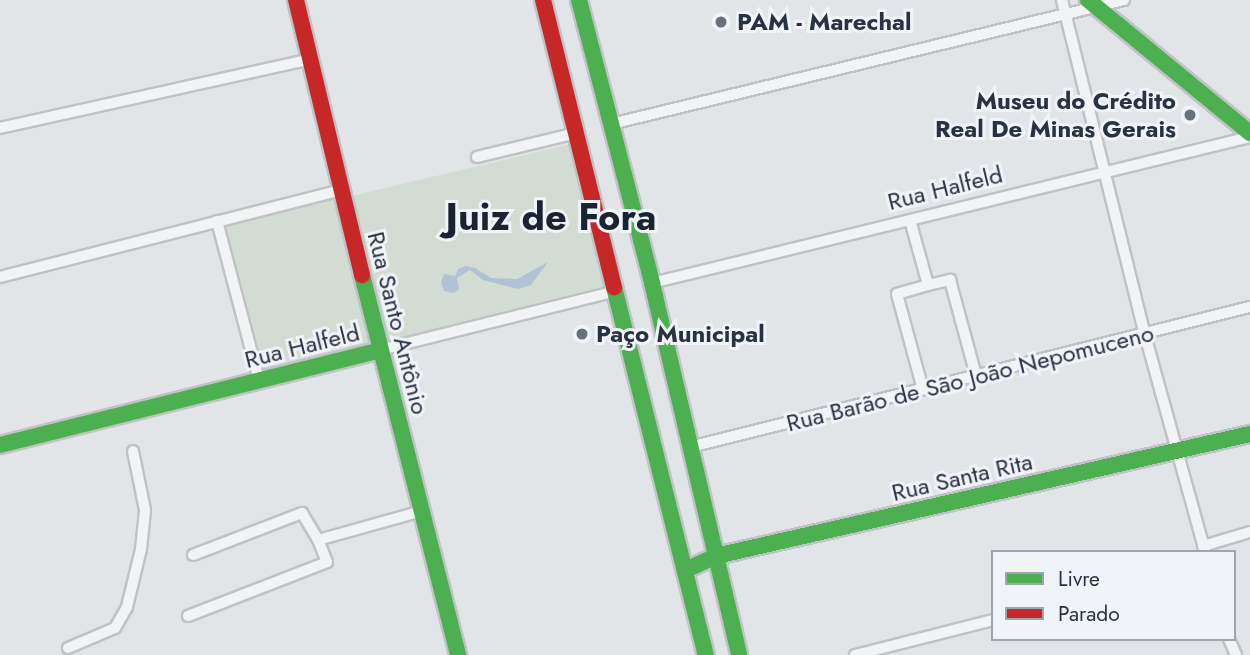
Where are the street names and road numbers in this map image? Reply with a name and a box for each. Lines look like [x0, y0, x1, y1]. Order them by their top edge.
street label: Rua Halfeld [885, 160, 1005, 216]
street label: Rua Santo Antônio [361, 229, 435, 417]
street label: Rua Halfeld [242, 318, 362, 374]
street label: Rua Barão de São João Nepomuceno [783, 318, 1157, 438]
street label: Rua Santa Rita [889, 447, 1035, 507]

